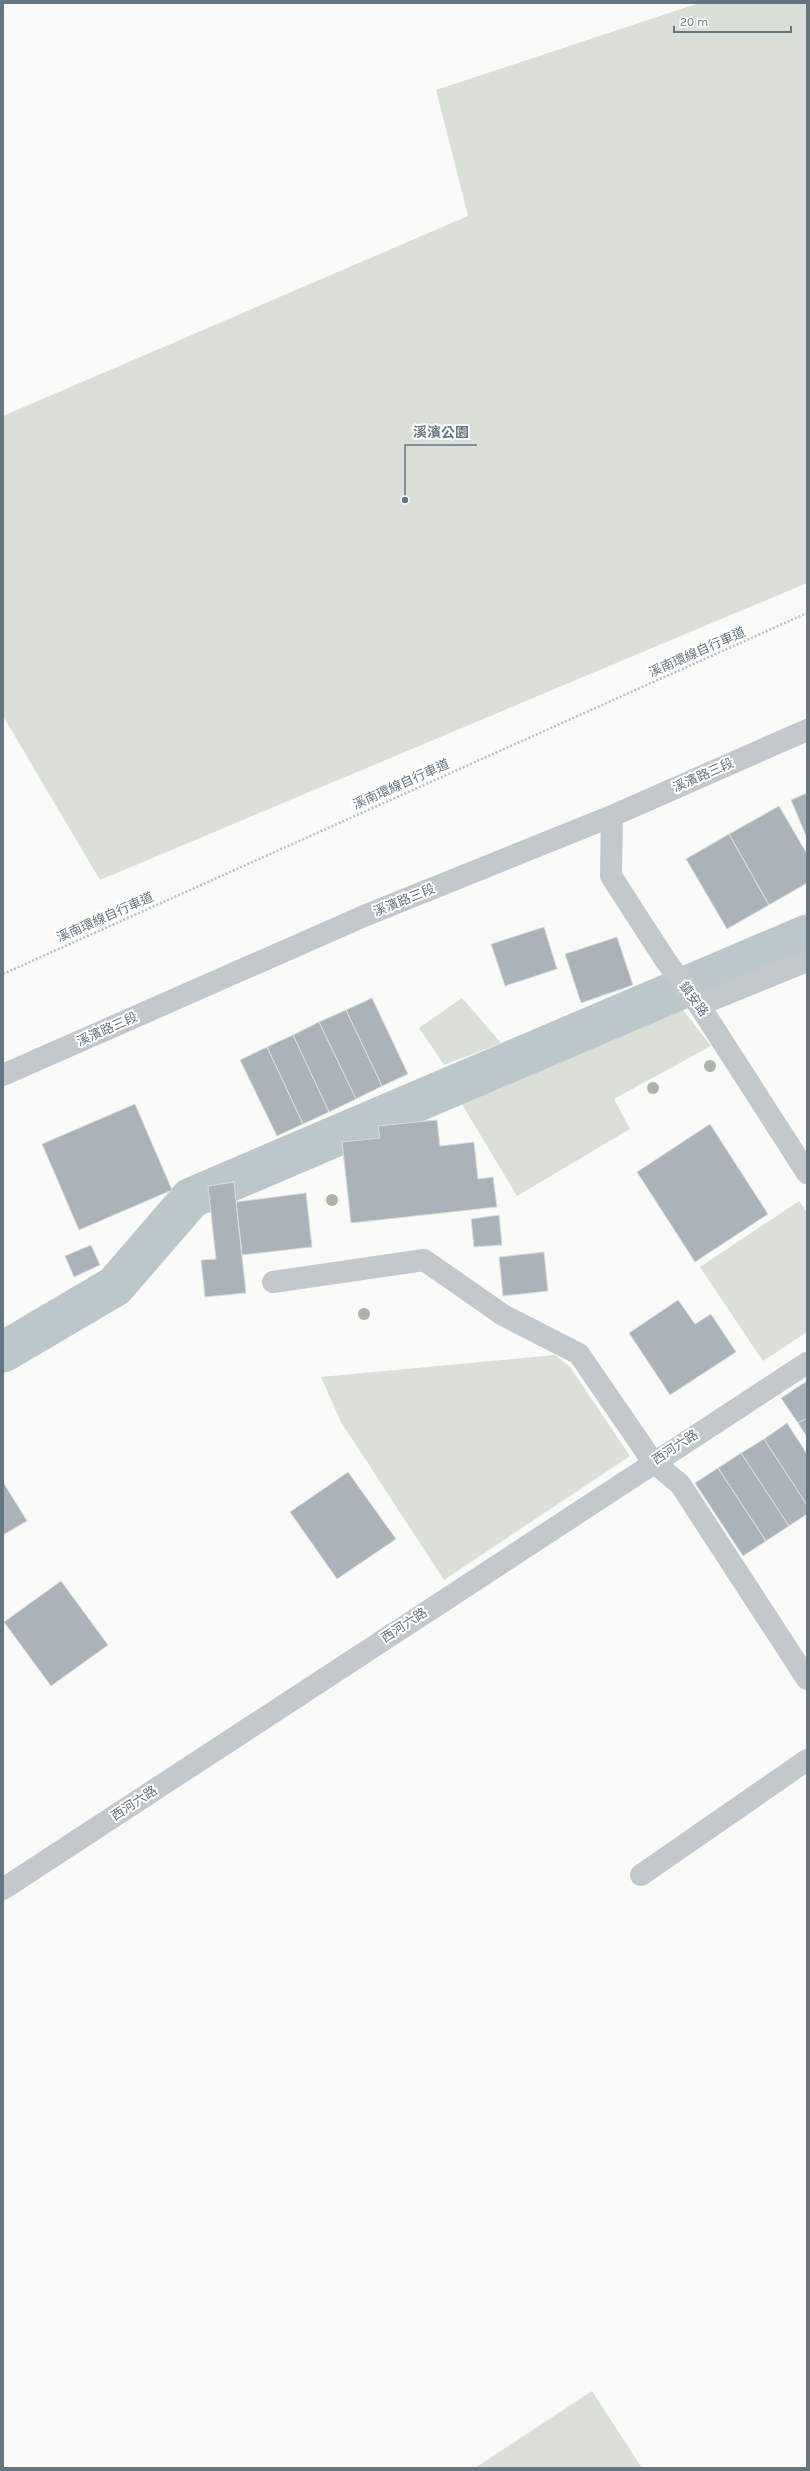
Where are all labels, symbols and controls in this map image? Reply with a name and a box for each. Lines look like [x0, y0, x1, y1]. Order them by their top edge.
scale bar [674, 8, 791, 34]
text: 20 m [680, 15, 708, 29]
callout: 溪濱公園 [405, 419, 477, 445]
text: 溪濱公園 [413, 424, 469, 441]
street label: 溪南環線自行車道 [646, 624, 748, 680]
street label: 溪濱路三段 [670, 755, 736, 795]
street label: 溪南環線自行車道 [350, 756, 452, 812]
street label: 溪濱路三段 [371, 881, 437, 919]
street label: 溪南環線自行車道 [54, 889, 156, 945]
street label: 鎮安路 [676, 979, 712, 1019]
street label: 溪濱路三段 [74, 1009, 140, 1049]
street label: 西河六路 [649, 1427, 701, 1467]
street label: 西河六路 [378, 1605, 430, 1645]
street label: 西河六路 [108, 1783, 160, 1823]

